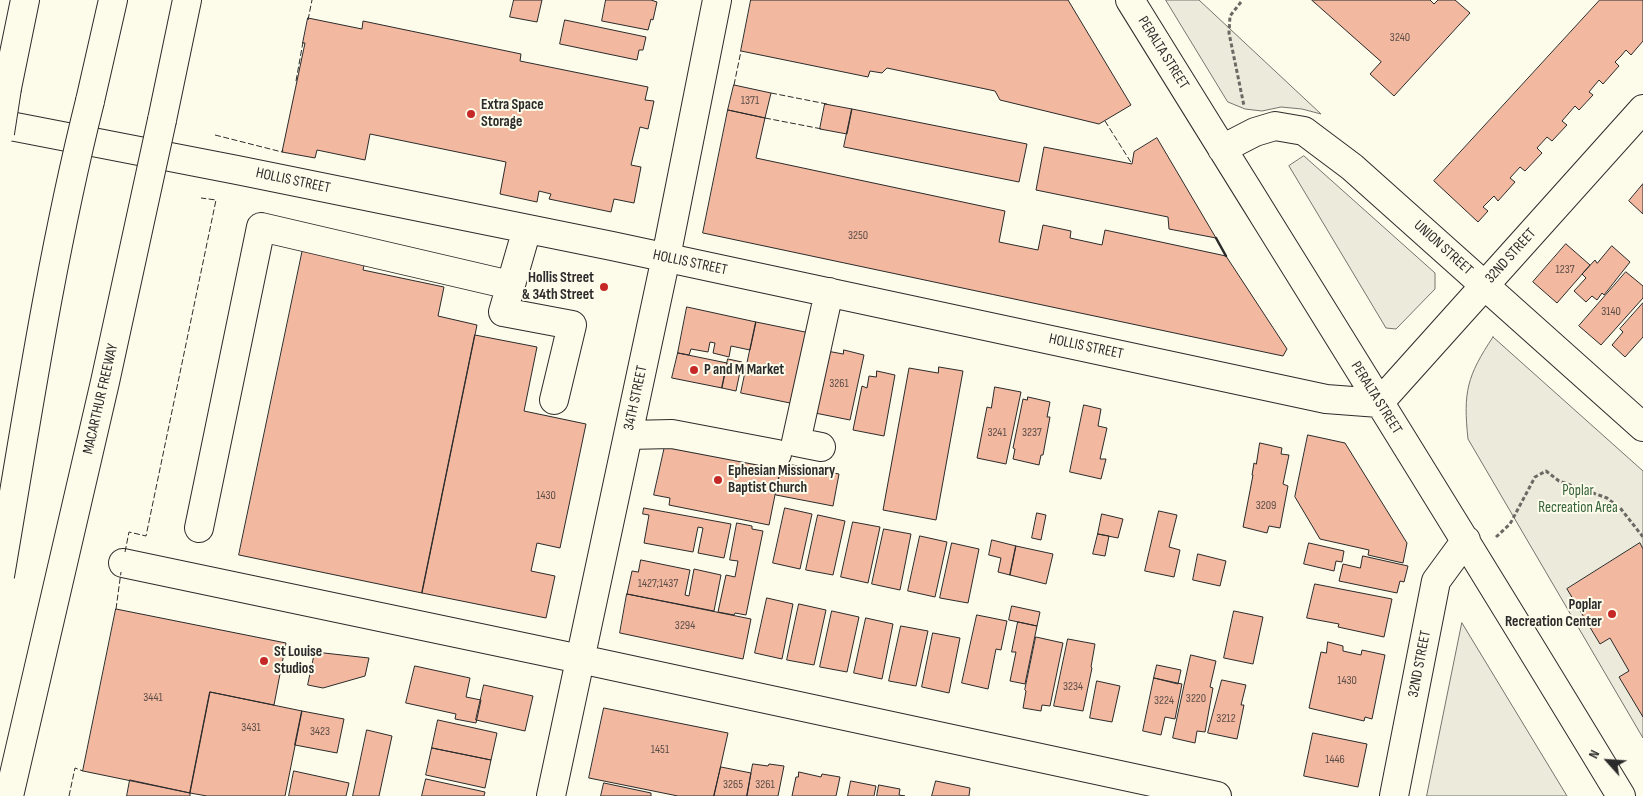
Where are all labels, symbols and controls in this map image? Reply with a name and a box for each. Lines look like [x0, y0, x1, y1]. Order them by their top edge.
street label: PERALTA STREET [1134, 13, 1192, 93]
house number: 3240 [1390, 31, 1410, 45]
house number: 1371 [741, 94, 759, 108]
place label: Extra Space Storage [481, 96, 544, 131]
marker: Extra Space Storage [465, 108, 477, 120]
street label: HOLLIS STREET [254, 164, 332, 198]
street label: UNION STREET [1410, 217, 1476, 279]
street label: 32ND STREET [1482, 225, 1540, 287]
house number: 3250 [848, 229, 868, 243]
street label: HOLLIS STREET [651, 246, 729, 280]
house number: 1237 [1555, 263, 1575, 277]
place label: Hollis Street & 34th Street [522, 269, 594, 304]
marker: Hollis Street & 34th Street [598, 281, 610, 293]
house number: 3140 [1601, 305, 1621, 319]
street label: HOLLIS STREET [1047, 330, 1125, 364]
street label: MACARTHUR FREEWAY [80, 342, 122, 456]
street label: PERALTA STREET [1347, 358, 1405, 438]
place label: P and M Market [704, 361, 784, 379]
street label: 34TH STREET [620, 364, 652, 432]
marker: P and M Market [688, 364, 700, 376]
house number: 3261 [829, 377, 849, 391]
house number: 3241 [987, 426, 1007, 440]
house number: 3237 [1022, 426, 1042, 440]
place label: Ephesian Missionary Baptist Church [728, 462, 835, 497]
marker: Ephesian Missionary Baptist Church [712, 474, 724, 486]
park label: Poplar Recreation Area [1538, 482, 1618, 517]
house number: 1430 [536, 489, 556, 503]
house number: 3209 [1256, 499, 1276, 513]
house number: 1427;1437 [638, 577, 678, 591]
place label: Poplar Recreation Center [1505, 596, 1602, 631]
marker: Poplar Recreation Center [1606, 608, 1618, 620]
house number: 3294 [675, 619, 695, 633]
street label: 32ND STREET [1405, 629, 1435, 699]
place label: St Louise Studios [274, 643, 322, 678]
marker: St Louise Studios [258, 655, 270, 667]
house number: 1430 [1337, 674, 1357, 688]
house number: 3234 [1063, 680, 1083, 694]
house number: 3441 [143, 691, 163, 705]
house number: 3220 [1186, 692, 1206, 706]
house number: 3224 [1154, 694, 1174, 708]
house number: 3212 [1216, 712, 1236, 726]
house number: 3431 [241, 721, 261, 735]
house number: 3423 [310, 725, 330, 739]
north arrow [1583, 736, 1633, 786]
house number: 1451 [651, 743, 669, 757]
text: N [1585, 747, 1603, 761]
house number: 1446 [1325, 753, 1345, 767]
house number: 3265 [723, 778, 743, 792]
house number: 3261 [755, 778, 775, 792]

